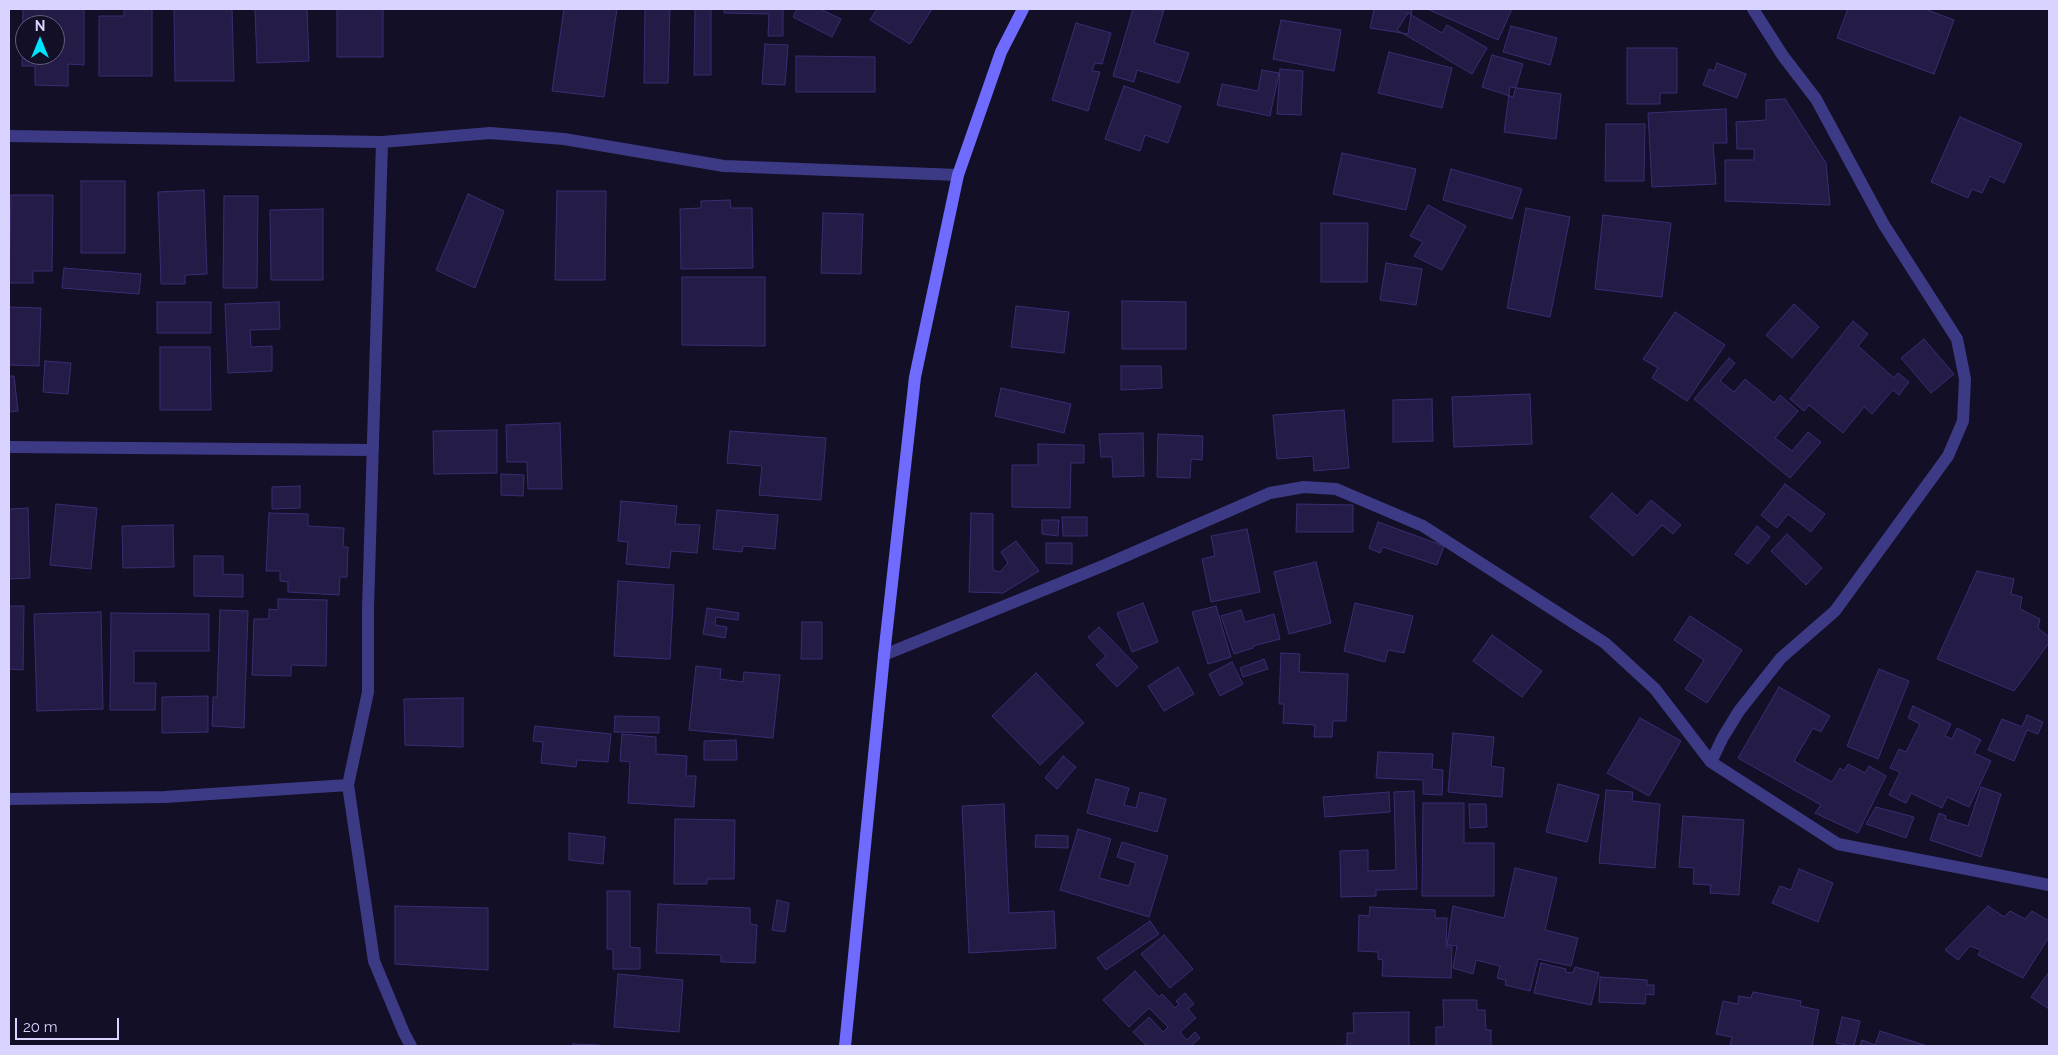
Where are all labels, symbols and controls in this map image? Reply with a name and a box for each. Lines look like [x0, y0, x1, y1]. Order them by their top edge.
north arrow [15, 15, 65, 65]
text: N [35, 18, 45, 34]
scale bar [18, 1008, 121, 1040]
text: 20 m [23, 1018, 58, 1036]

